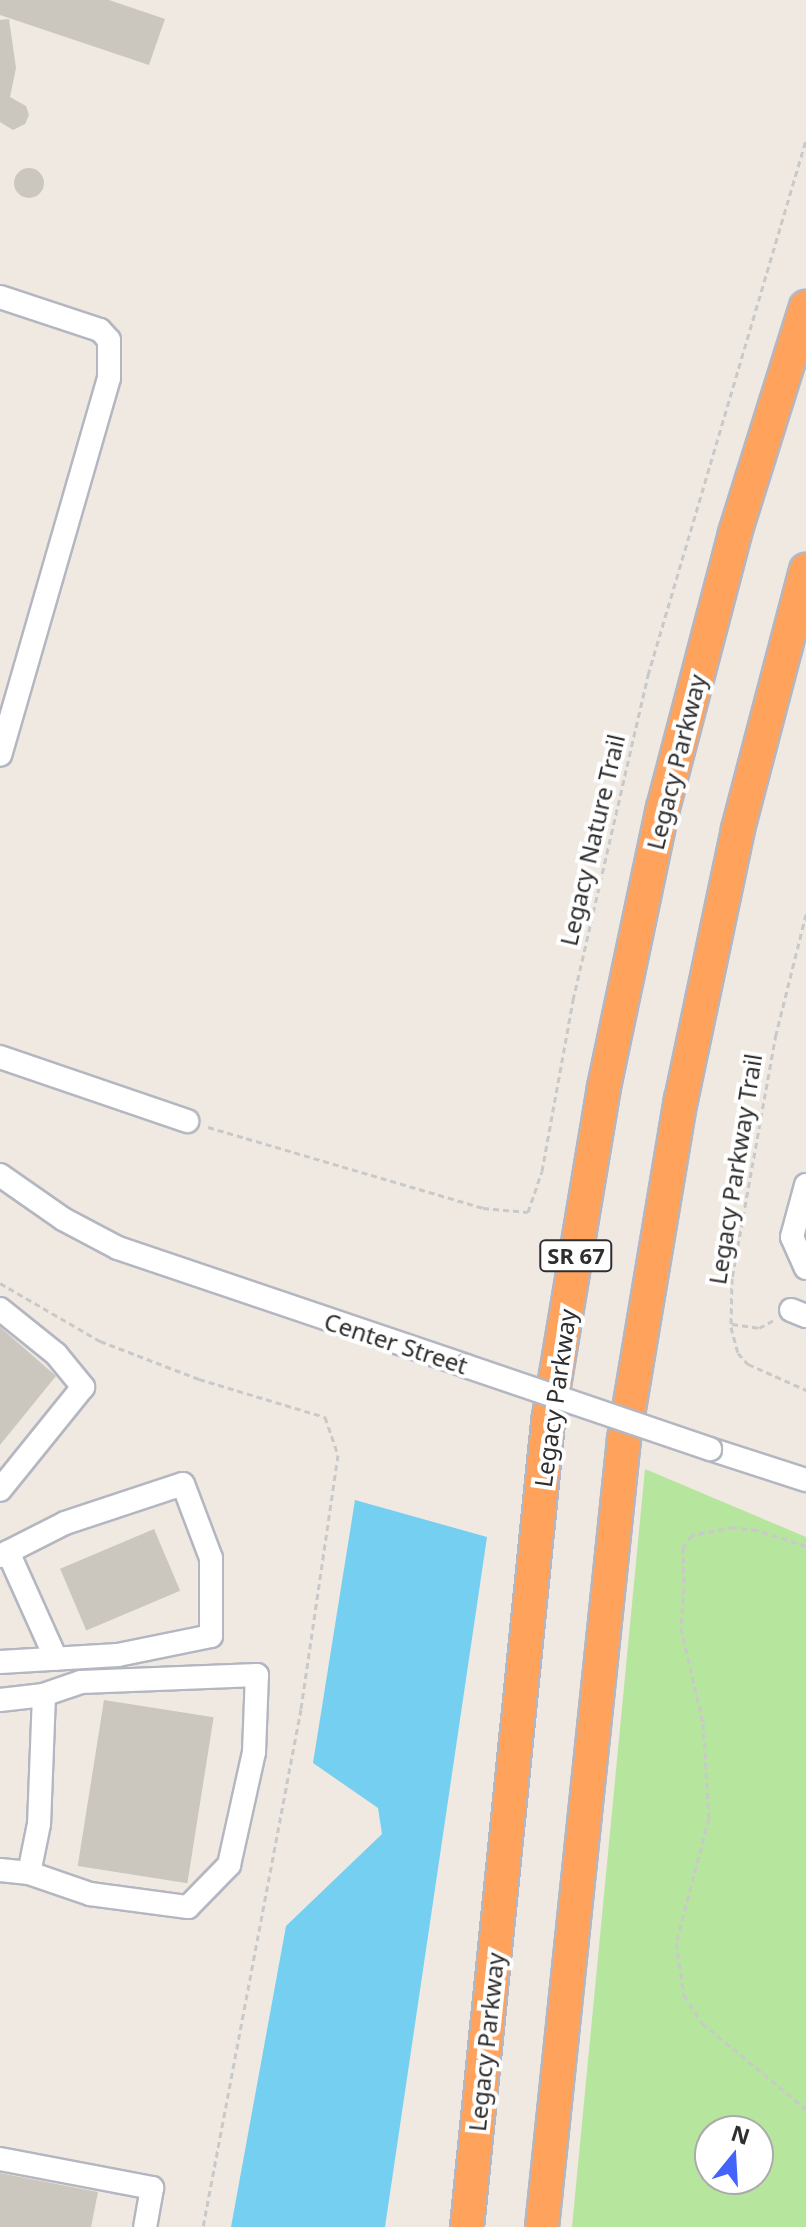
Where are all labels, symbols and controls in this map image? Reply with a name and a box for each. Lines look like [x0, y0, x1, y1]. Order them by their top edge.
street label: Legacy Parkway [640, 671, 712, 853]
street label: Legacy Nature Trail [554, 731, 630, 949]
street label: Legacy Parkway Trail [703, 1052, 767, 1286]
road number: SR 67 [538, 1238, 614, 1274]
street label: Center Street [321, 1306, 471, 1380]
street label: Legacy Parkway [528, 1307, 582, 1489]
street label: Legacy Parkway [462, 1951, 510, 2133]
north arrow [694, 2115, 774, 2195]
text: N [728, 2117, 754, 2151]

